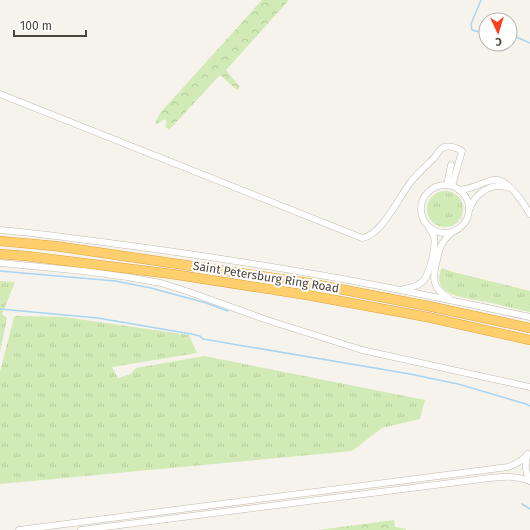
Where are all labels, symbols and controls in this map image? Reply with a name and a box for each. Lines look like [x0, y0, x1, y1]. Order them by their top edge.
scale bar [14, 12, 86, 38]
north arrow [478, 12, 518, 52]
text: 100 m [20, 19, 52, 33]
text: С [494, 35, 502, 48]
street label: Saint Petersburg Ring Road [192, 259, 340, 295]

